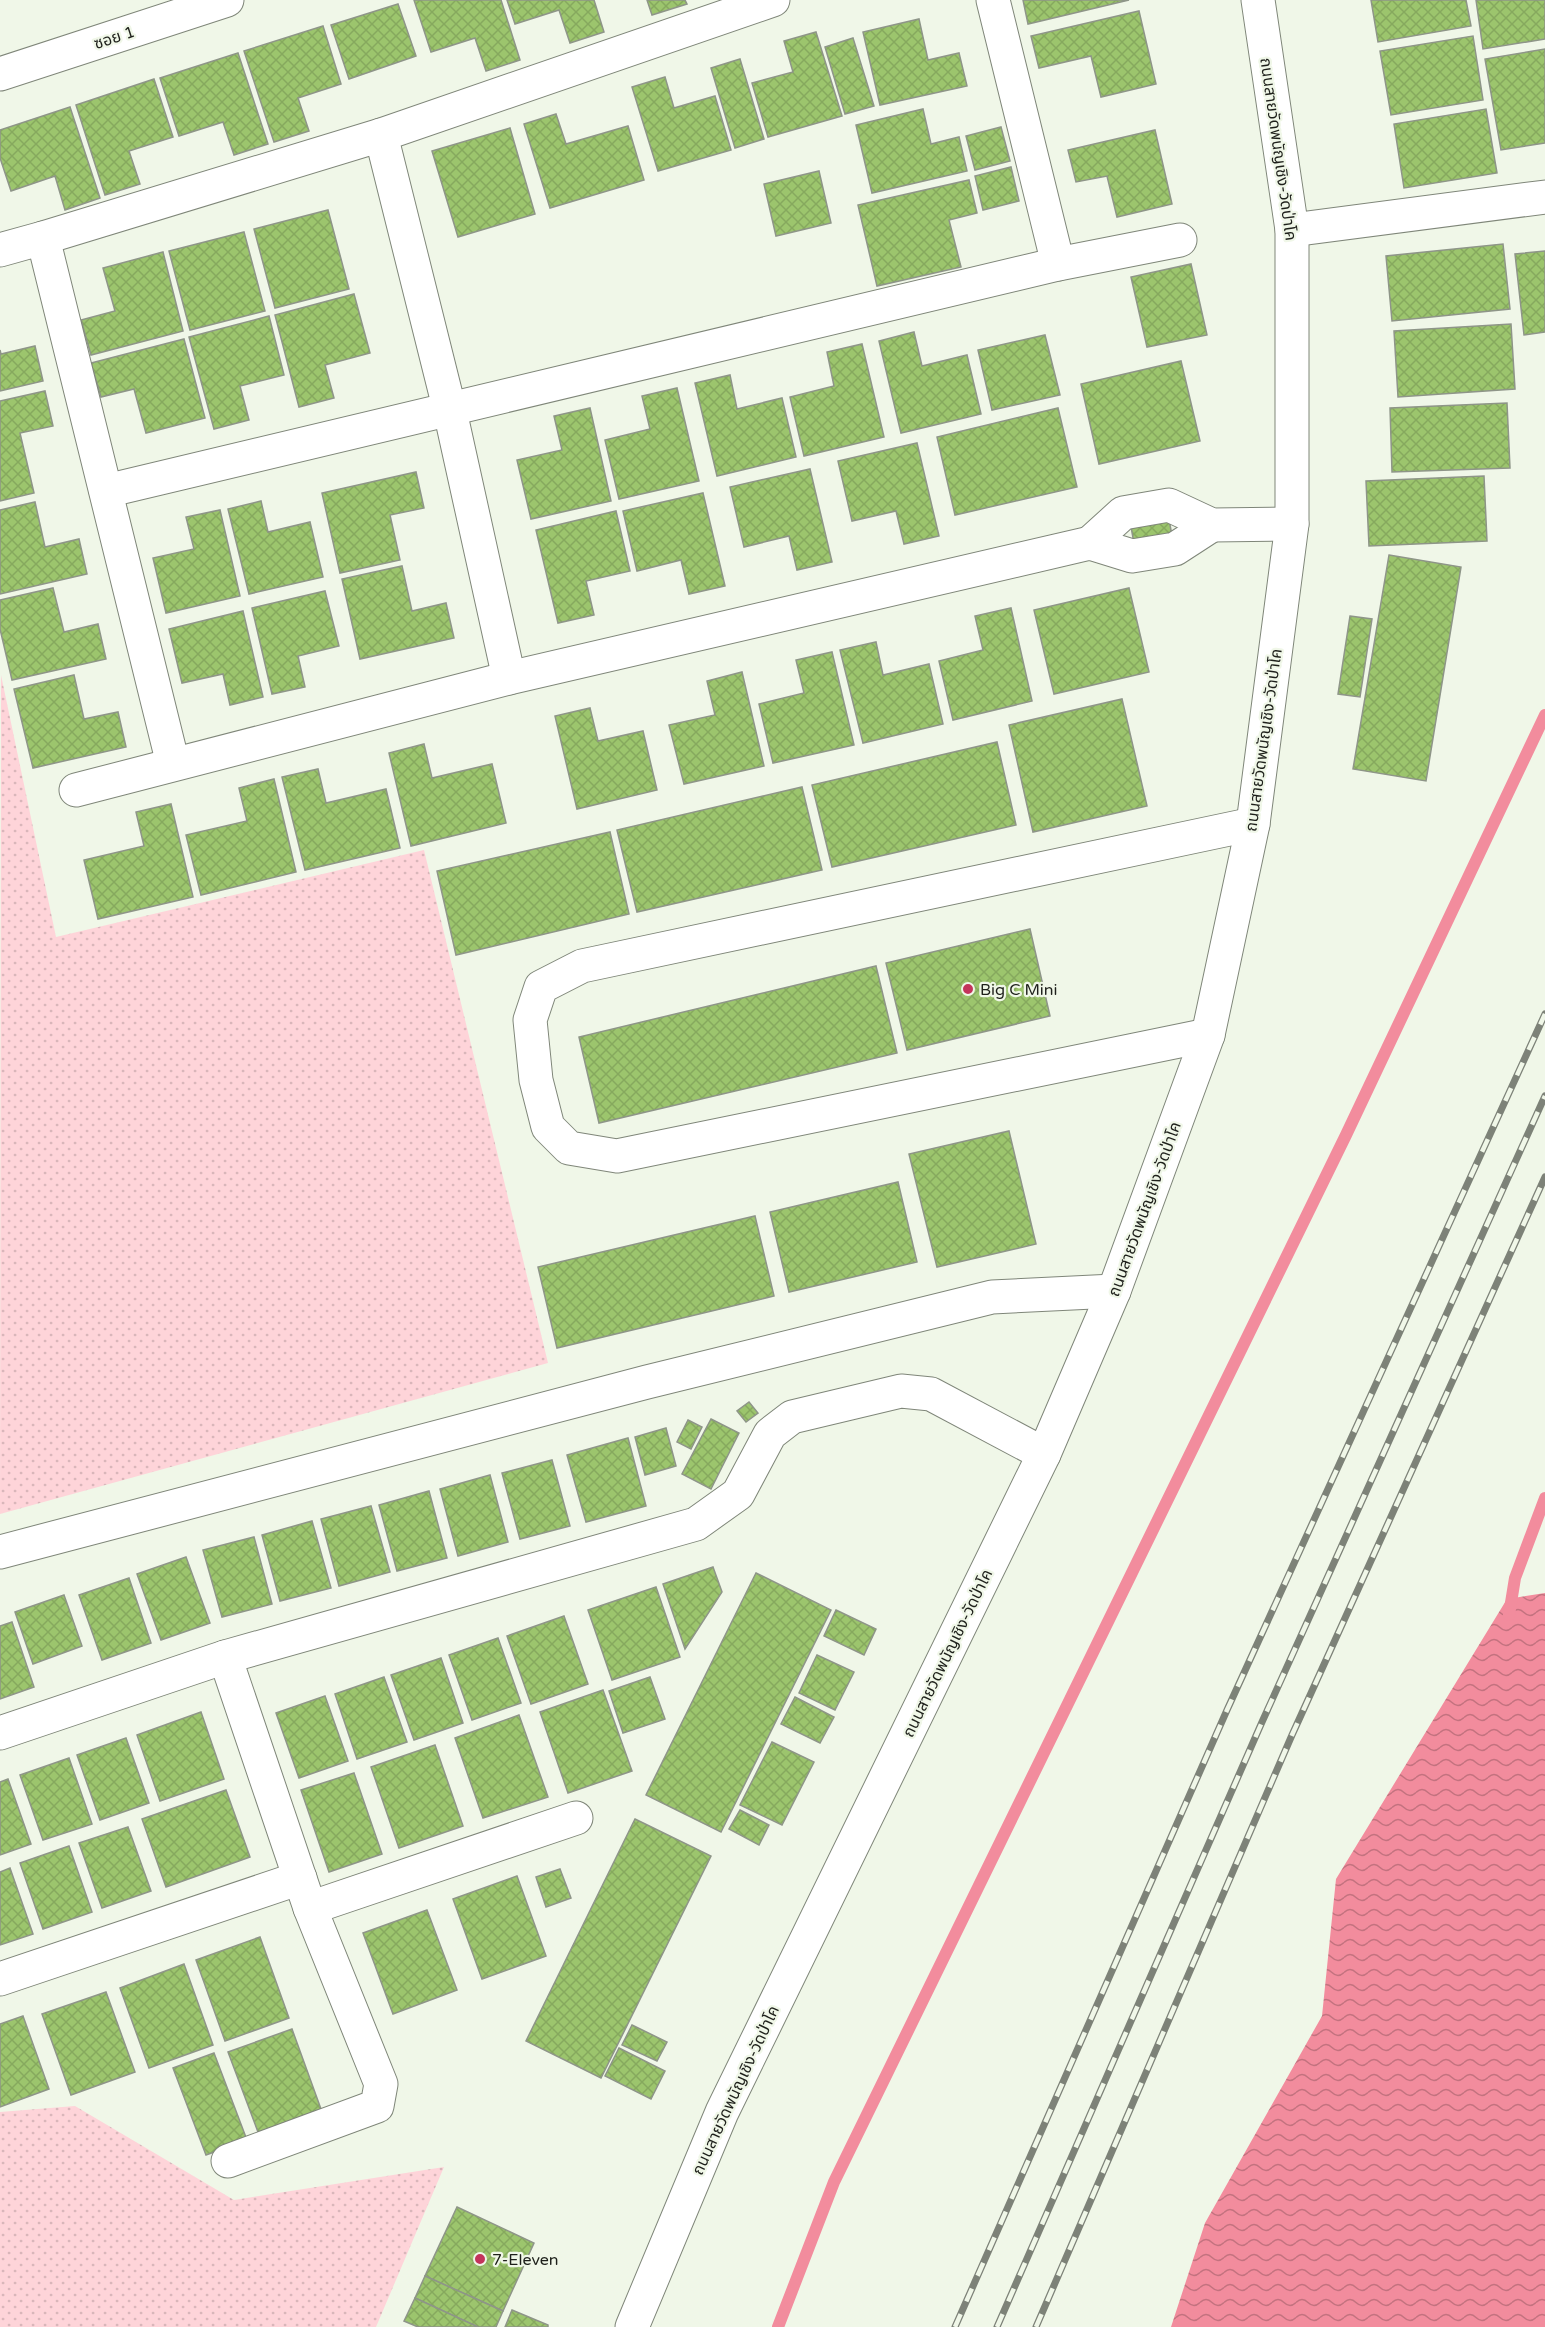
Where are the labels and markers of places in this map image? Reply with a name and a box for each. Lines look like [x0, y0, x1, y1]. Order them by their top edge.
place label: Big C Mini [980, 980, 1058, 1000]
marker: Big C Mini [961, 982, 975, 996]
place label: 7-Eleven [492, 2250, 559, 2270]
marker: 7-Eleven [473, 2252, 487, 2266]

